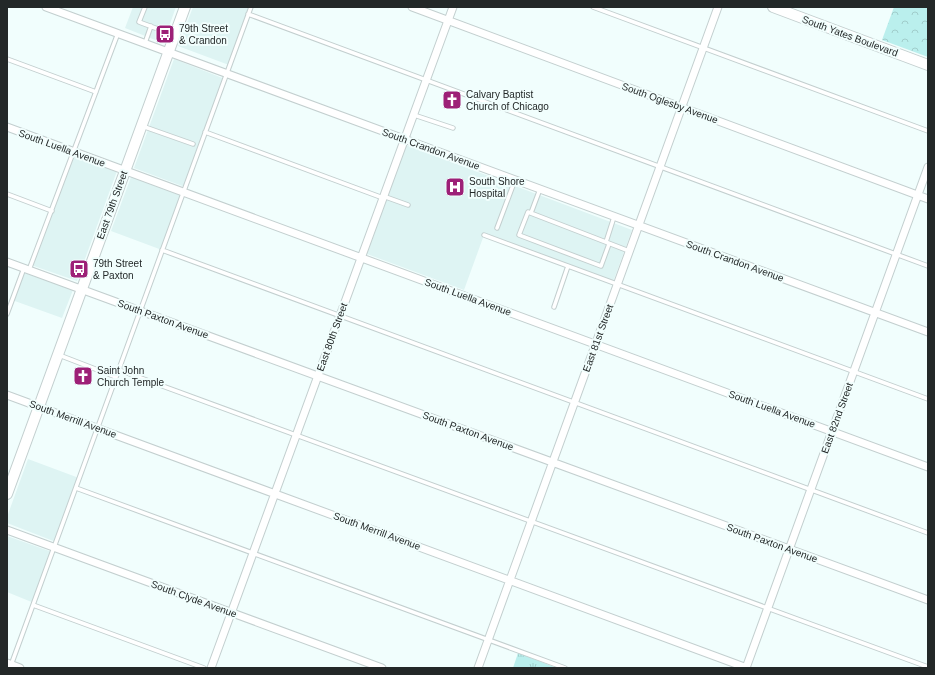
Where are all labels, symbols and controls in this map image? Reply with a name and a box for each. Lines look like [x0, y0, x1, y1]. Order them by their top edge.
street label: South Yates Boulevard [800, 13, 900, 59]
bus stop icon: 79th Street & Crandon [154, 23, 176, 45]
place label: 79th Street & Crandon [179, 23, 228, 46]
street label: South Oglesby Avenue [620, 80, 720, 126]
church icon: Calvary Baptist Church of Chicago [441, 89, 463, 111]
place label: Calvary Baptist Church of Chicago [466, 89, 549, 112]
street label: South Crandon Avenue [381, 126, 482, 172]
street label: South Luella Avenue [17, 127, 107, 169]
street label: East 79th Street [95, 169, 130, 241]
hospital icon: South Shore Hospital [444, 176, 466, 198]
place label: South Shore Hospital [469, 176, 525, 199]
street label: South Crandon Avenue [685, 238, 786, 284]
bus stop icon: 79th Street & Paxton [68, 258, 90, 280]
place label: 79th Street & Paxton [93, 258, 142, 281]
street label: South Luella Avenue [423, 276, 513, 318]
street label: South Paxton Avenue [116, 297, 210, 341]
street label: East 80th Street [315, 301, 350, 373]
street label: East 81st Street [581, 302, 615, 373]
church icon: Saint John Church Temple [72, 365, 94, 387]
place label: Saint John Church Temple [97, 365, 165, 388]
street label: East 82nd Street [819, 381, 855, 455]
street label: South Luella Avenue [727, 388, 817, 430]
street label: South Merrill Avenue [28, 398, 119, 440]
street label: South Paxton Avenue [421, 409, 515, 453]
street label: South Merrill Avenue [332, 510, 423, 552]
street label: South Paxton Avenue [725, 521, 819, 565]
street label: South Clyde Avenue [150, 578, 239, 620]

